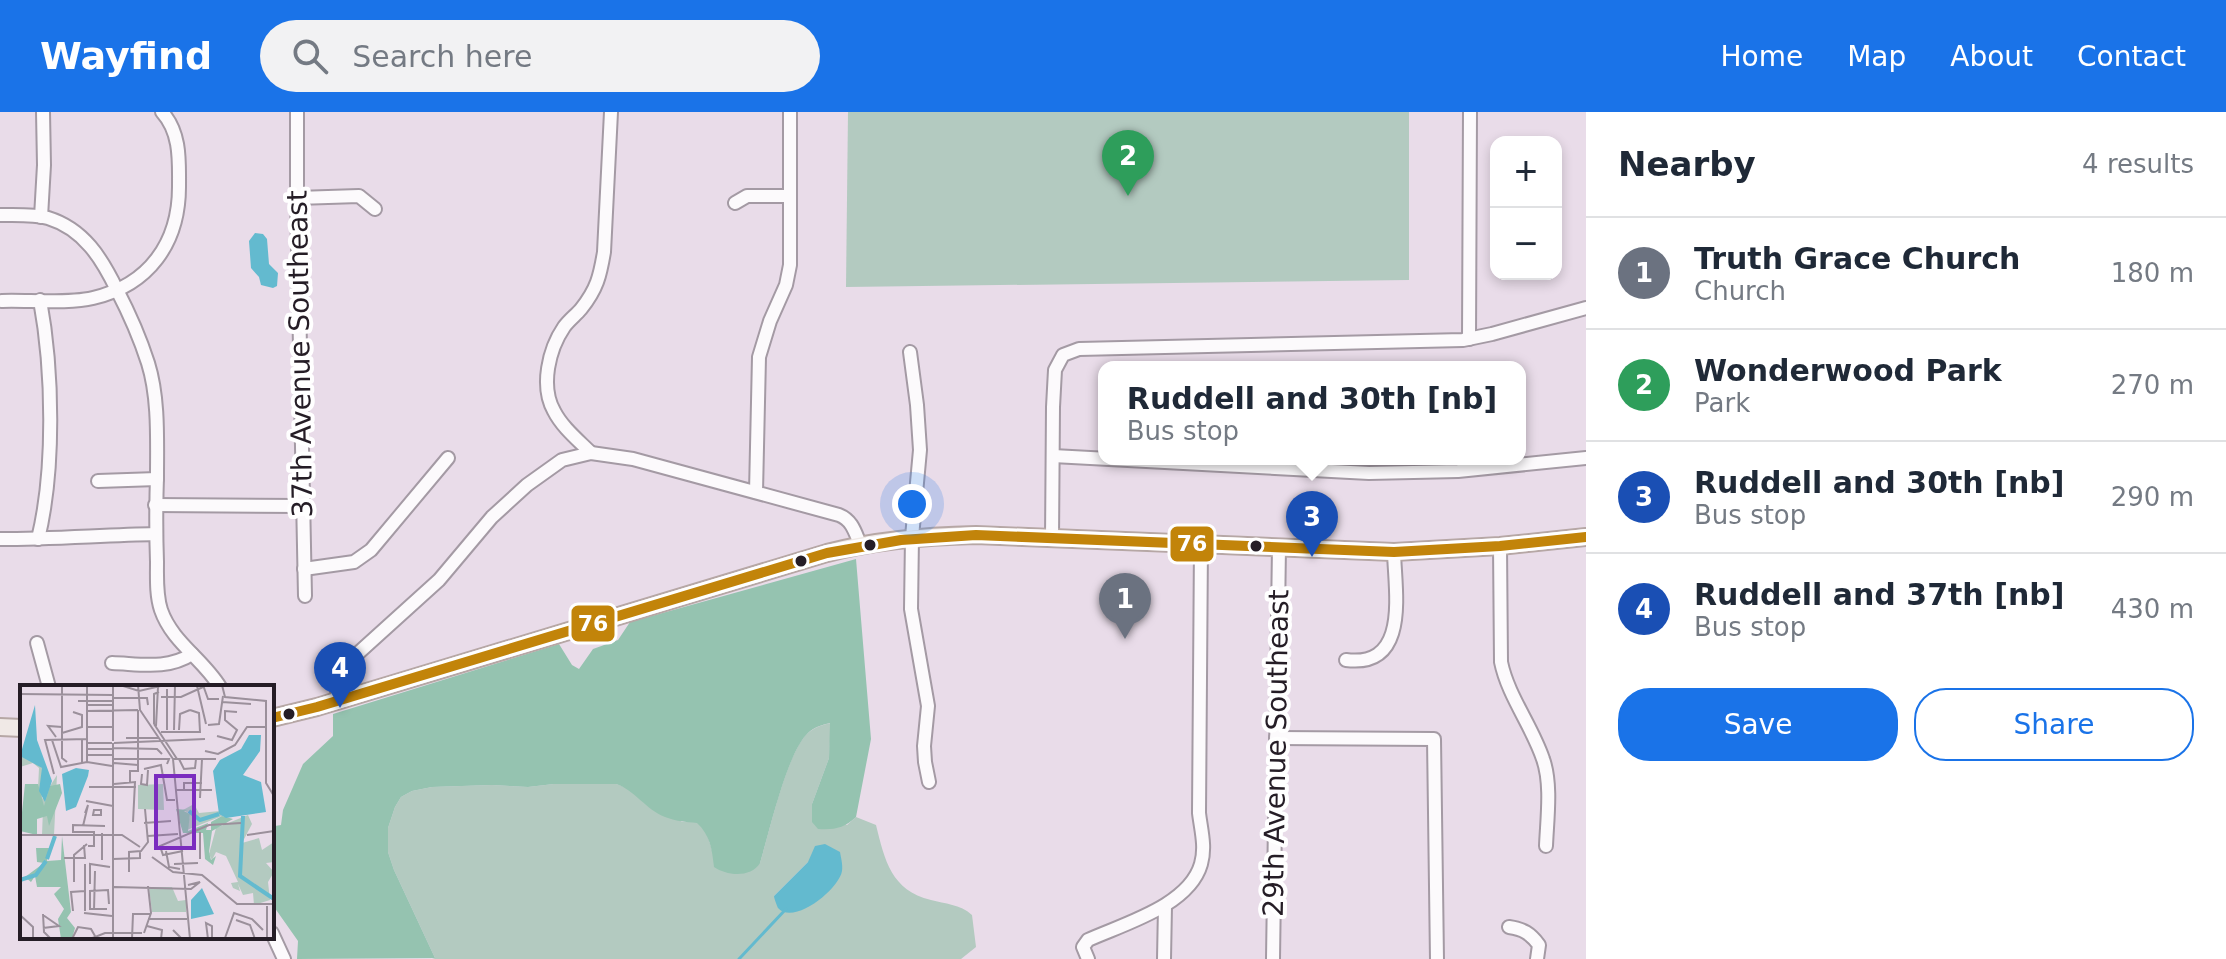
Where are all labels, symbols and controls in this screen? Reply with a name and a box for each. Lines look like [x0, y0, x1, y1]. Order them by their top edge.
search box [260, 20, 820, 92]
text: Wayfind [40, 34, 212, 78]
icon: search [288, 34, 332, 78]
text: Search here [352, 39, 532, 74]
text: Home [1720, 40, 1803, 73]
text: Map [1847, 40, 1906, 73]
text: About [1950, 40, 2033, 73]
text: Contact [2077, 40, 2186, 73]
pin: 2 [1102, 130, 1154, 196]
map controls [1490, 136, 1562, 280]
button: + [1490, 136, 1562, 208]
text: Nearby [1618, 144, 1756, 184]
text: 4 results [2082, 149, 2194, 179]
street label: 37th Avenue Southeast [281, 190, 319, 518]
button: − [1490, 208, 1562, 280]
text: Truth Grace Church [1694, 241, 2020, 276]
text: 1 [1635, 258, 1653, 288]
text: 180 m [2111, 258, 2194, 288]
text: Church [1694, 276, 1786, 306]
text: Wonderwood Park [1694, 353, 2002, 388]
popup [1098, 361, 1526, 465]
text: 2 [1635, 370, 1653, 400]
text: 270 m [2111, 370, 2194, 400]
text: Ruddell and 30th [nb] [1127, 381, 1497, 416]
text: Park [1694, 388, 1750, 418]
text: Bus stop [1127, 416, 1239, 446]
text: Ruddell and 30th [nb] [1694, 465, 2064, 500]
text: 3 [1635, 482, 1653, 512]
text: 290 m [2111, 482, 2194, 512]
your location [892, 484, 932, 524]
pin: 3 [1286, 491, 1338, 557]
text: Bus stop [1694, 500, 1806, 530]
line badge: 76 [1169, 525, 1215, 563]
text: 76 [1177, 531, 1207, 556]
unlabelled marker [862, 537, 878, 553]
unlabelled marker [1248, 538, 1264, 554]
unlabelled marker [793, 553, 809, 569]
pin: 1 [1099, 573, 1151, 639]
text: Ruddell and 37th [nb] [1694, 577, 2064, 612]
street label: 29th Avenue Southeast [1257, 589, 1295, 917]
text: 4 [1635, 594, 1653, 624]
text: 430 m [2111, 594, 2194, 624]
line badge: 76 [570, 604, 616, 643]
text: 76 [578, 611, 608, 636]
text: Bus stop [1694, 612, 1806, 642]
pin: 4 [314, 642, 366, 708]
inset map [20, 685, 274, 939]
button: Save [1618, 688, 1898, 761]
button: Share [1914, 688, 2194, 761]
unlabelled marker [281, 706, 297, 722]

